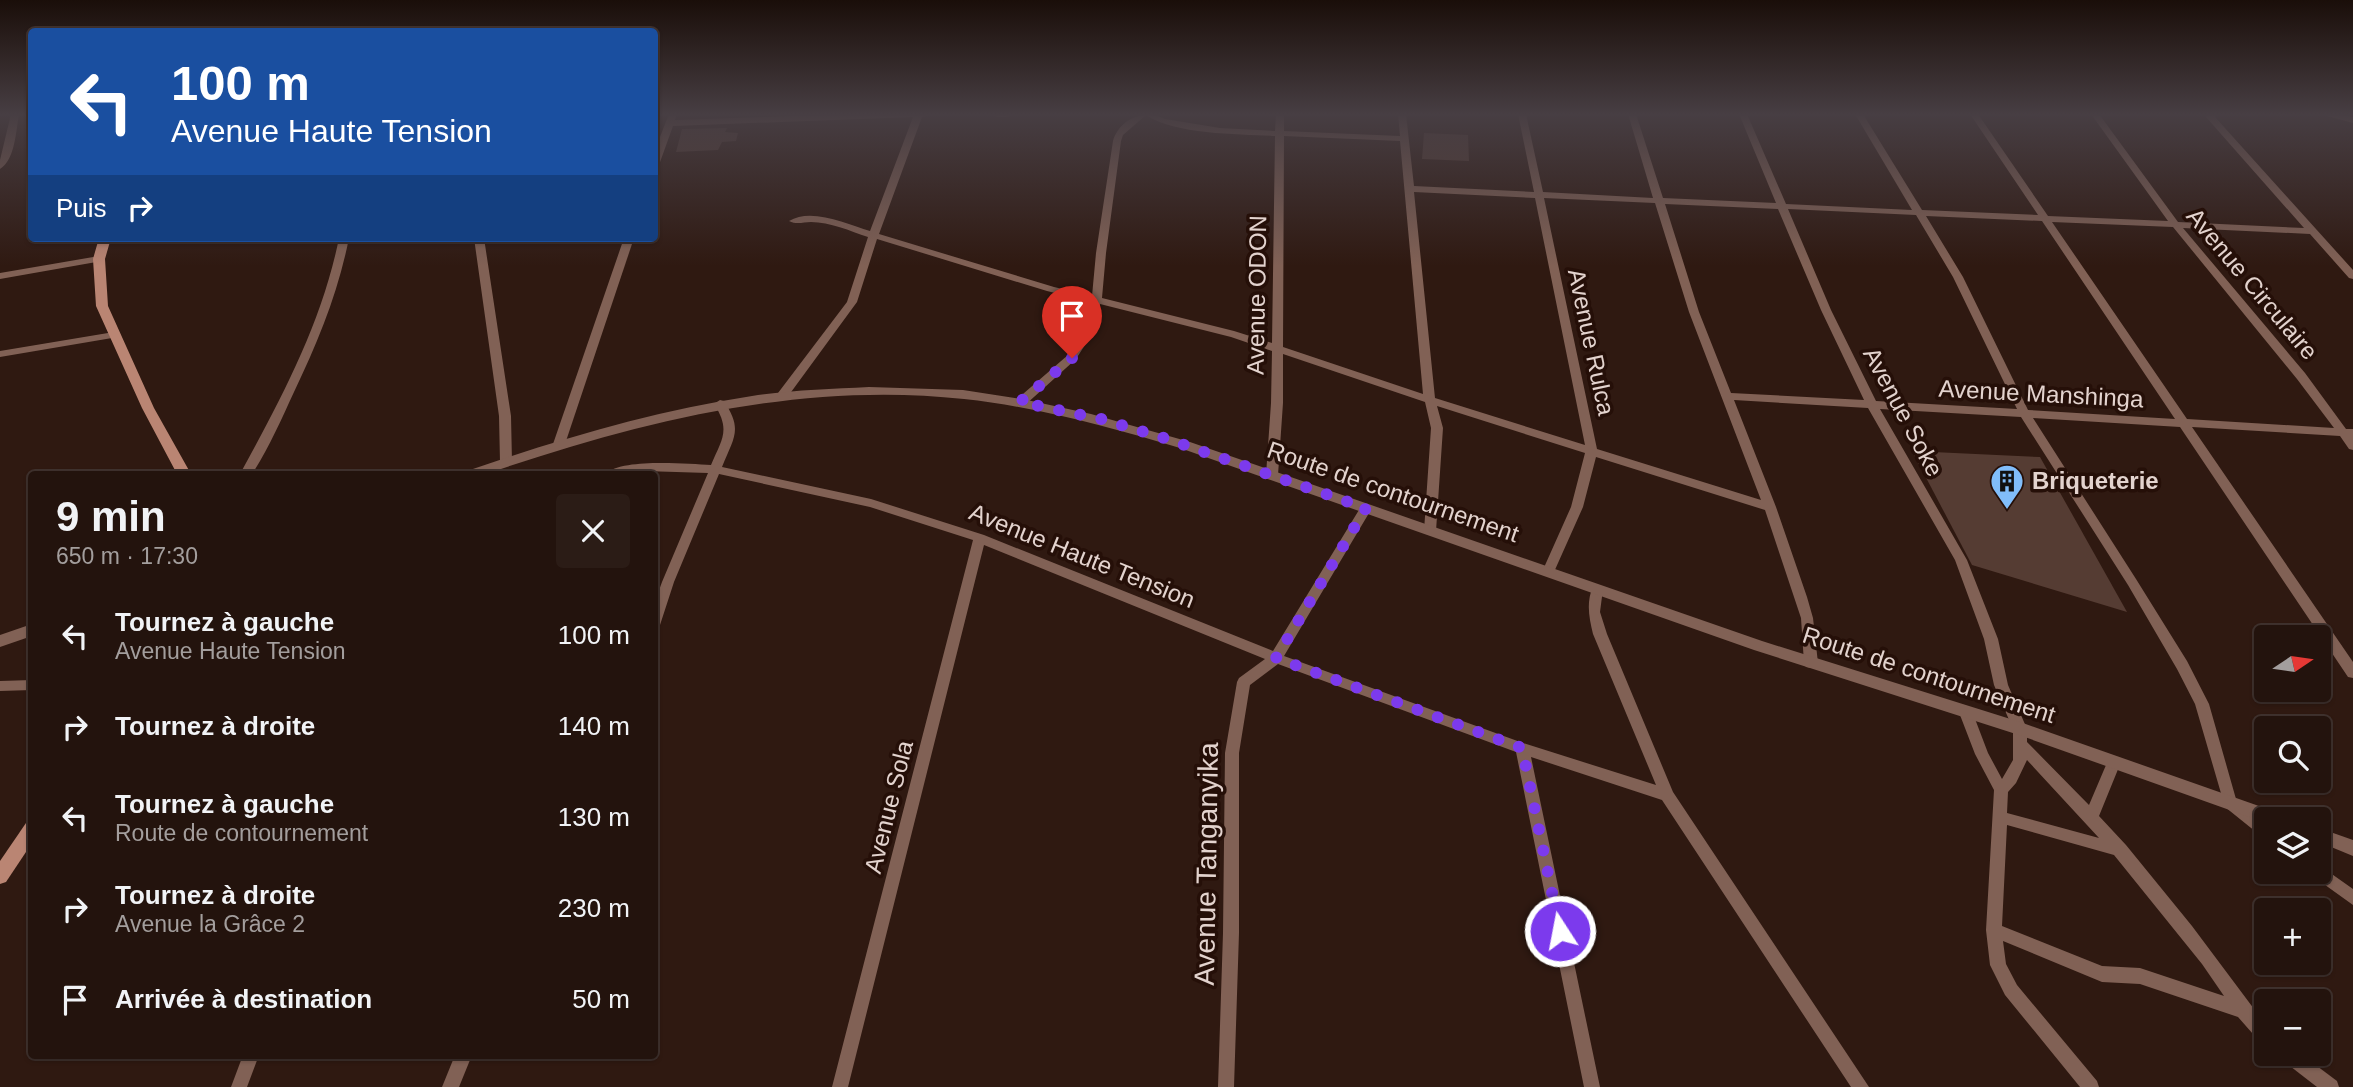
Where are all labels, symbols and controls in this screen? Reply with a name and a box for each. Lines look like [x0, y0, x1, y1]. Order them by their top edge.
icon: left [56, 56, 147, 147]
text: 100 m [171, 56, 310, 110]
text: Avenue Haute Tension [171, 113, 492, 149]
icon: right [121, 189, 159, 227]
text: Puis [56, 193, 107, 223]
street label: Avenue Circulaire [2181, 203, 2323, 365]
street label: Avenue ODON [1242, 215, 1271, 375]
street label: Avenue Rulca [1563, 266, 1620, 418]
pin [1042, 286, 1102, 358]
icon: arrive [1053, 297, 1091, 335]
street label: Avenue Soke [1858, 343, 1949, 481]
street label: Avenue Manshinga [1938, 375, 2145, 412]
street label: Route de contournement [1264, 436, 1523, 547]
building icon: Briqueterie [1988, 462, 2026, 511]
place label: Briqueterie [2032, 467, 2159, 494]
text: 9 min [56, 493, 166, 540]
button: close [556, 494, 630, 568]
street label: Avenue Haute Tension [966, 498, 1199, 613]
text: 650 m · 17:30 [56, 543, 198, 569]
text: Tournez à gauche [115, 607, 334, 637]
icon: left [56, 617, 94, 655]
text: 100 m [558, 620, 630, 650]
street label: Route de contournement [1799, 621, 2059, 728]
north arrow [2254, 625, 2331, 702]
map controls [2254, 625, 2331, 1066]
text: Avenue Haute Tension [115, 638, 346, 664]
icon: right [56, 708, 94, 746]
text: Tournez à droite [115, 711, 315, 741]
text: 140 m [558, 711, 630, 741]
button: search [2254, 716, 2331, 793]
street label: Avenue Sola [859, 737, 918, 876]
street label: Avenue Tanganyika [1189, 742, 1224, 986]
text: Tournez à gauche [115, 789, 334, 819]
icon: left [56, 799, 94, 837]
text: 130 m [558, 802, 630, 832]
button: layers [2254, 807, 2331, 884]
text: Route de contournement [115, 820, 368, 846]
text: Tournez à droite [115, 880, 315, 910]
icon: right [56, 890, 94, 928]
text: 230 m [558, 893, 630, 923]
position arrow [1523, 894, 1597, 968]
button: + [2254, 898, 2331, 975]
text: Avenue la Grâce 2 [115, 911, 305, 937]
icon: arrive [56, 981, 94, 1019]
text: Arrivée à destination [115, 984, 372, 1014]
text: 50 m [572, 984, 630, 1014]
button: − [2254, 989, 2331, 1066]

